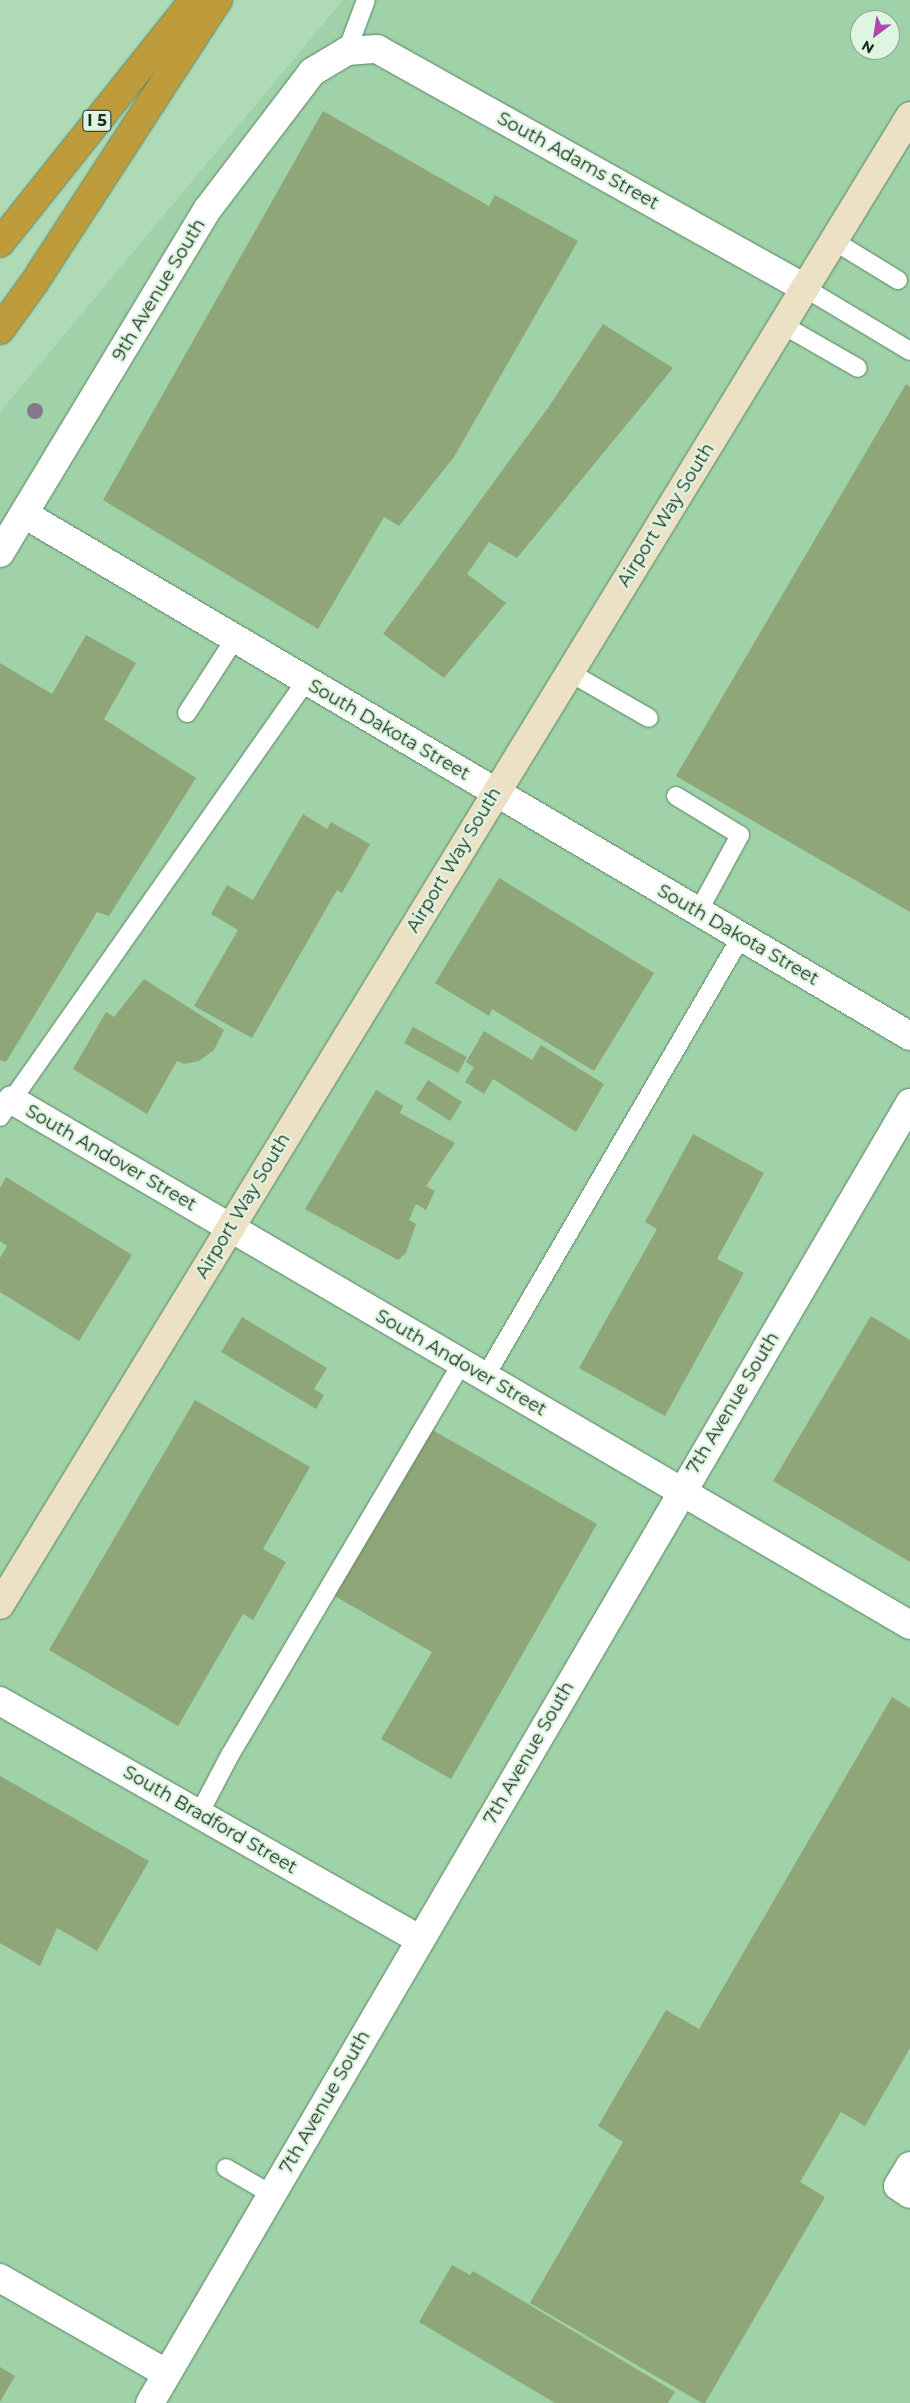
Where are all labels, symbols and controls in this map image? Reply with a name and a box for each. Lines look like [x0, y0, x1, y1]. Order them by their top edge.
north arrow [850, 10, 900, 60]
text: N [858, 36, 877, 58]
road number: I 5 [82, 108, 112, 134]
street label: South Adams Street [493, 108, 663, 214]
street label: 9th Avenue South [108, 215, 210, 365]
street label: Airport Way South [613, 439, 719, 591]
street label: South Dakota Street [305, 675, 473, 785]
street label: Airport Way South [402, 784, 506, 936]
street label: South Dakota Street [654, 880, 822, 990]
street label: South Andover Street [22, 1100, 200, 1216]
street label: Airport Way South [191, 1130, 295, 1282]
street label: South Andover Street [372, 1305, 550, 1421]
street label: 7th Avenue South [682, 1328, 784, 1478]
street label: 7th Avenue South [479, 1678, 579, 1828]
street label: South Bradford Street [119, 1761, 301, 1879]
street label: 7th Avenue South [275, 2027, 375, 2177]

